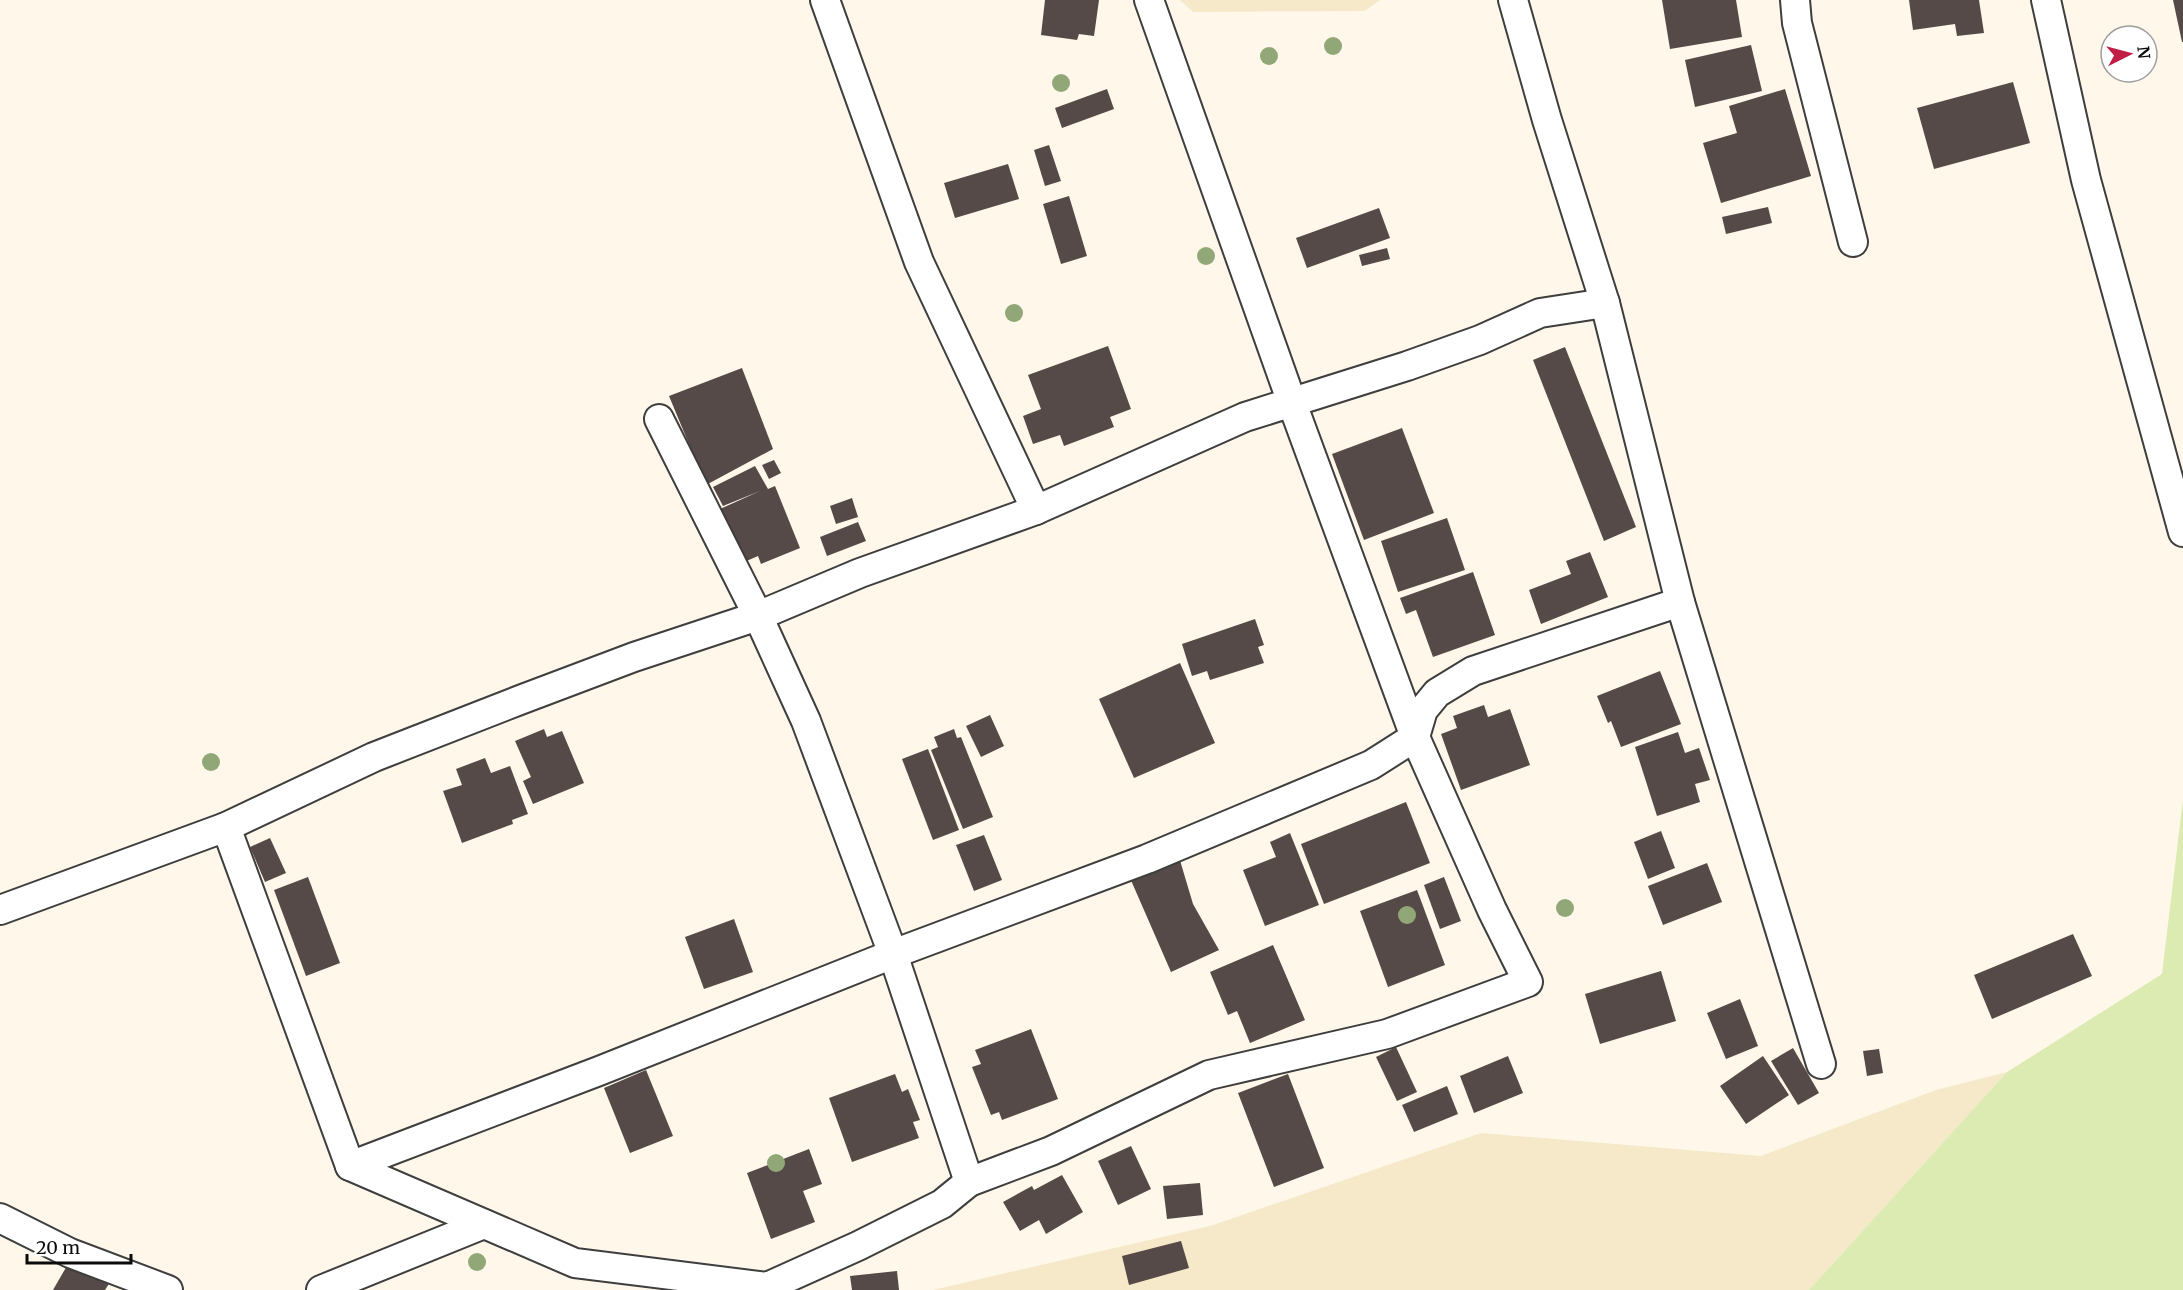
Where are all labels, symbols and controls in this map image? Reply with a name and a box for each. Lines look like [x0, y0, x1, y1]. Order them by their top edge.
north arrow [2099, 24, 2159, 84]
text: N [2133, 45, 2155, 60]
scale bar [27, 1227, 130, 1265]
text: 20 m [36, 1236, 80, 1259]

